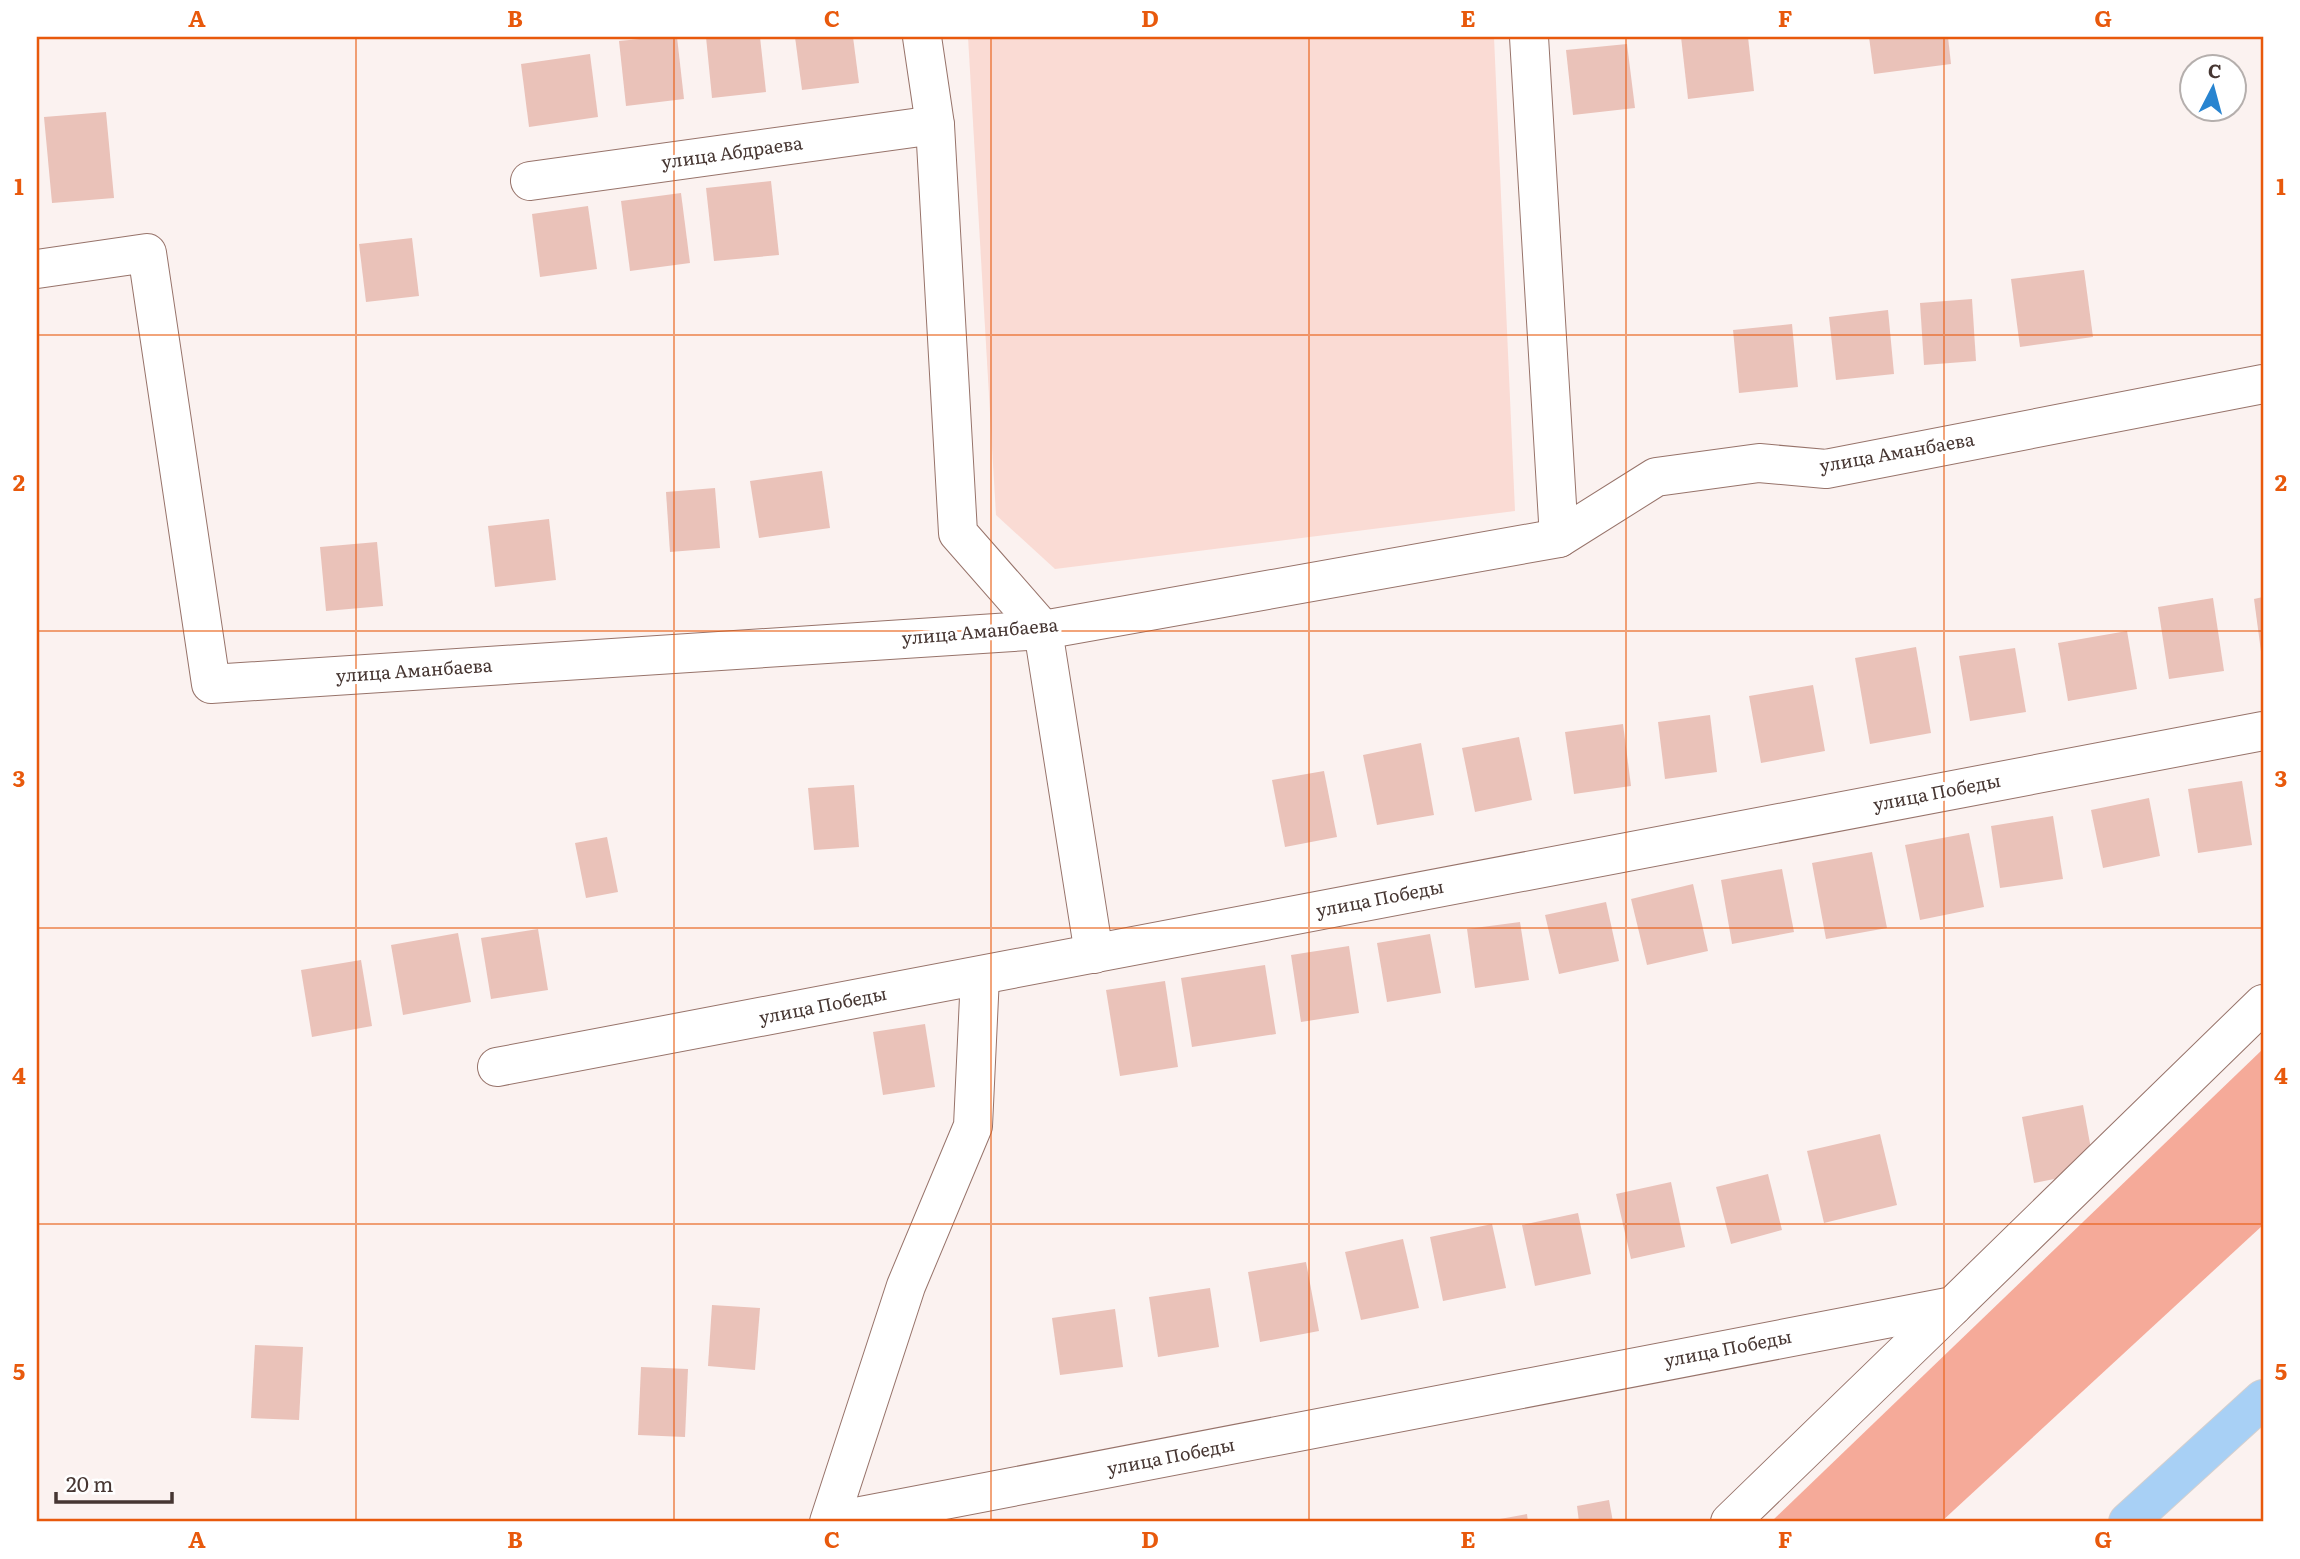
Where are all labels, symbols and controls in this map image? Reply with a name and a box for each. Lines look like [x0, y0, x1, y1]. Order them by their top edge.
text: A [188, 0, 206, 34]
text: B [507, 0, 523, 34]
text: C [824, 0, 840, 34]
text: D [1141, 0, 1159, 34]
text: E [1460, 0, 1476, 34]
text: F [1778, 0, 1793, 34]
text: G [2094, 0, 2112, 34]
north arrow [2178, 52, 2248, 122]
text: С [2207, 55, 2223, 85]
street label: улица Абдраева [659, 128, 804, 175]
text: 1 [14, 168, 24, 202]
text: 1 [2276, 168, 2286, 202]
street label: улица Аманбаева [1817, 425, 1977, 478]
text: 2 [13, 464, 25, 498]
text: 2 [2275, 464, 2287, 498]
street label: улица Аманбаева [900, 610, 1060, 651]
street label: улица Аманбаева [335, 651, 493, 688]
text: 3 [13, 760, 25, 794]
text: 3 [2275, 760, 2287, 794]
street label: улица Победы [1870, 766, 2003, 817]
street label: улица Победы [1313, 872, 1446, 923]
street label: улица Победы [756, 979, 889, 1030]
text: 4 [12, 1057, 26, 1091]
text: 4 [2274, 1057, 2288, 1091]
street label: улица Победы [1661, 1322, 1794, 1373]
text: 5 [13, 1353, 25, 1387]
text: 5 [2275, 1353, 2287, 1387]
street label: улица Победы [1104, 1430, 1237, 1481]
scale bar [56, 1461, 172, 1505]
text: 20 m [66, 1467, 113, 1498]
text: A [188, 1521, 206, 1555]
text: B [507, 1521, 523, 1555]
text: C [824, 1521, 840, 1555]
text: D [1141, 1521, 1159, 1555]
text: E [1460, 1521, 1476, 1555]
text: F [1778, 1521, 1793, 1555]
text: G [2094, 1521, 2112, 1555]

